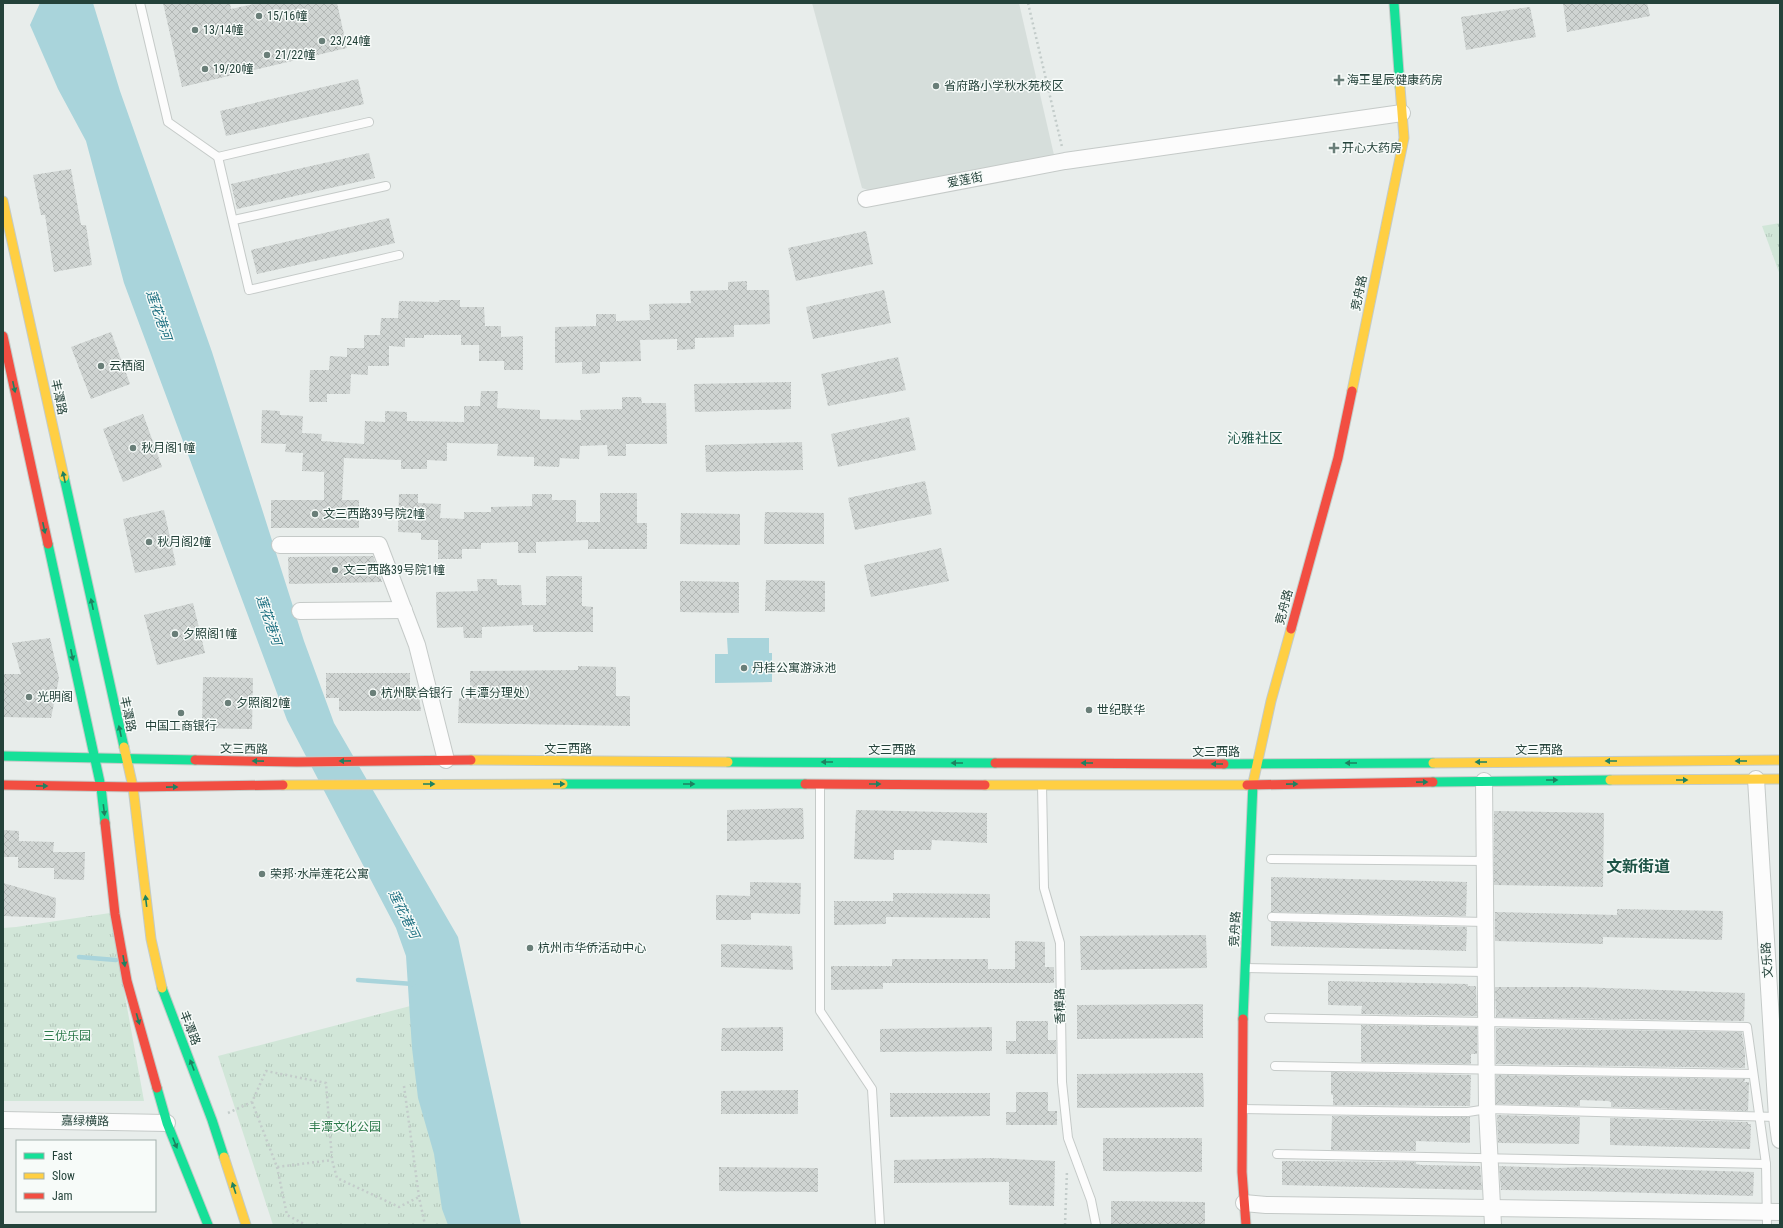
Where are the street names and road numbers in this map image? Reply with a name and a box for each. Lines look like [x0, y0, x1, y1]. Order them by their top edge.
street label: 爱莲街 [946, 170, 984, 190]
street label: 竞舟路 [1348, 274, 1370, 312]
street label: 丰潭路 [48, 378, 70, 416]
street label: 竞舟路 [1273, 588, 1295, 626]
street label: 丰潭路 [117, 695, 139, 733]
street label: 文三西路 [220, 742, 268, 756]
street label: 文三西路 [544, 742, 592, 756]
street label: 文三西路 [868, 743, 916, 757]
street label: 文三西路 [1515, 743, 1563, 757]
street label: 文三西路 [1192, 745, 1240, 759]
street label: 竞舟路 [1227, 911, 1243, 947]
street label: 文乐路 [1759, 942, 1775, 978]
street label: 香樟路 [1053, 988, 1067, 1024]
street label: 丰潭路 [177, 1009, 203, 1047]
street label: 嘉绿横路 [61, 1114, 109, 1128]

